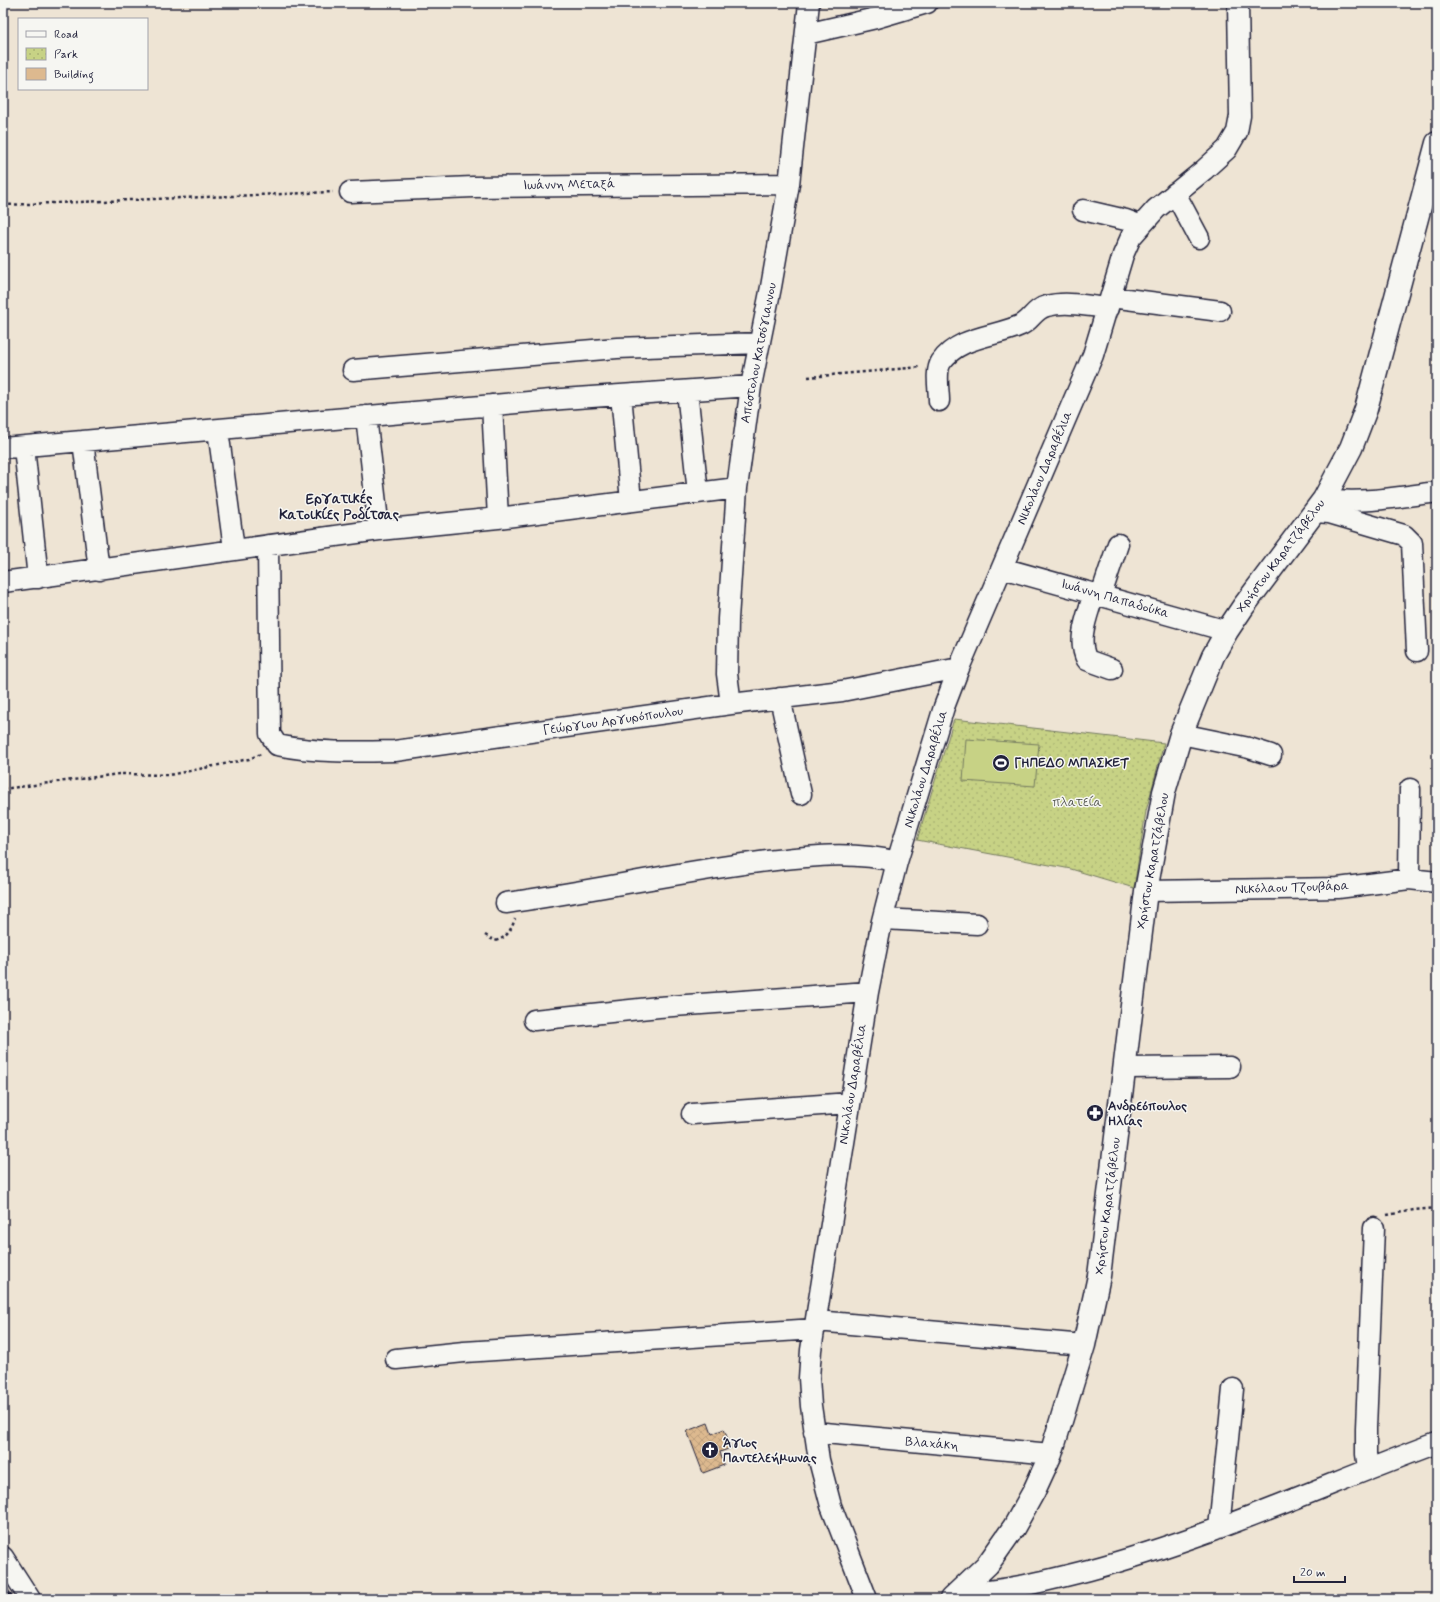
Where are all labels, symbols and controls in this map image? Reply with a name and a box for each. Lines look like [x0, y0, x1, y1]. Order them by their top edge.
legend [18, 18, 148, 90]
text: Road [54, 27, 78, 43]
text: Park [54, 47, 78, 63]
text: Building [54, 67, 94, 84]
street label: Ιωάννη Μεταξά [523, 176, 615, 194]
street label: Απόστολου Κατσόγιαννου [737, 281, 781, 425]
street label: Νικολάου Δαραβέλια [1013, 408, 1077, 528]
district label: Εργατικές Κατοικίες Ροδίτσας [279, 489, 399, 524]
street label: Χρήστου Καρατζάβελου [1233, 496, 1329, 616]
street label: Ιωάννη Παπαδούκα [1059, 575, 1171, 623]
street label: Γεώργιου Αργυρόπουλου [542, 703, 684, 739]
street label: Νικολάου Δαραβέλια [900, 708, 952, 830]
sports icon: ΓΗΠΕΔΟ ΜΠΑΣΚΕΤ [991, 753, 1011, 773]
place label: ΓΗΠΕΔΟ ΜΠΑΣΚΕΤ [1014, 755, 1129, 772]
street label: Χρήστου Καρατζάβελου [1133, 791, 1173, 930]
park label: πλατεία [1052, 794, 1102, 811]
street label: Νικόλαου Τζουβάρα [1235, 878, 1349, 898]
street label: Νικολάου Δαραβέλια [835, 1022, 871, 1146]
place label: Ανδρεόπουλος Ηλίας [1108, 1098, 1187, 1130]
pharmacy icon: Ανδρεόπουλος Ηλίας [1085, 1103, 1105, 1123]
street label: Χρήστου Καρατζάβελου [1091, 1136, 1125, 1276]
street label: Βλαχάκη [905, 1433, 959, 1455]
place label: Άγιος Παντελεήμωνας [723, 1435, 817, 1467]
church icon: Άγιος Παντελεήμωνας [700, 1440, 720, 1460]
scale bar [1294, 1558, 1345, 1584]
text: 20 m [1300, 1565, 1326, 1581]

